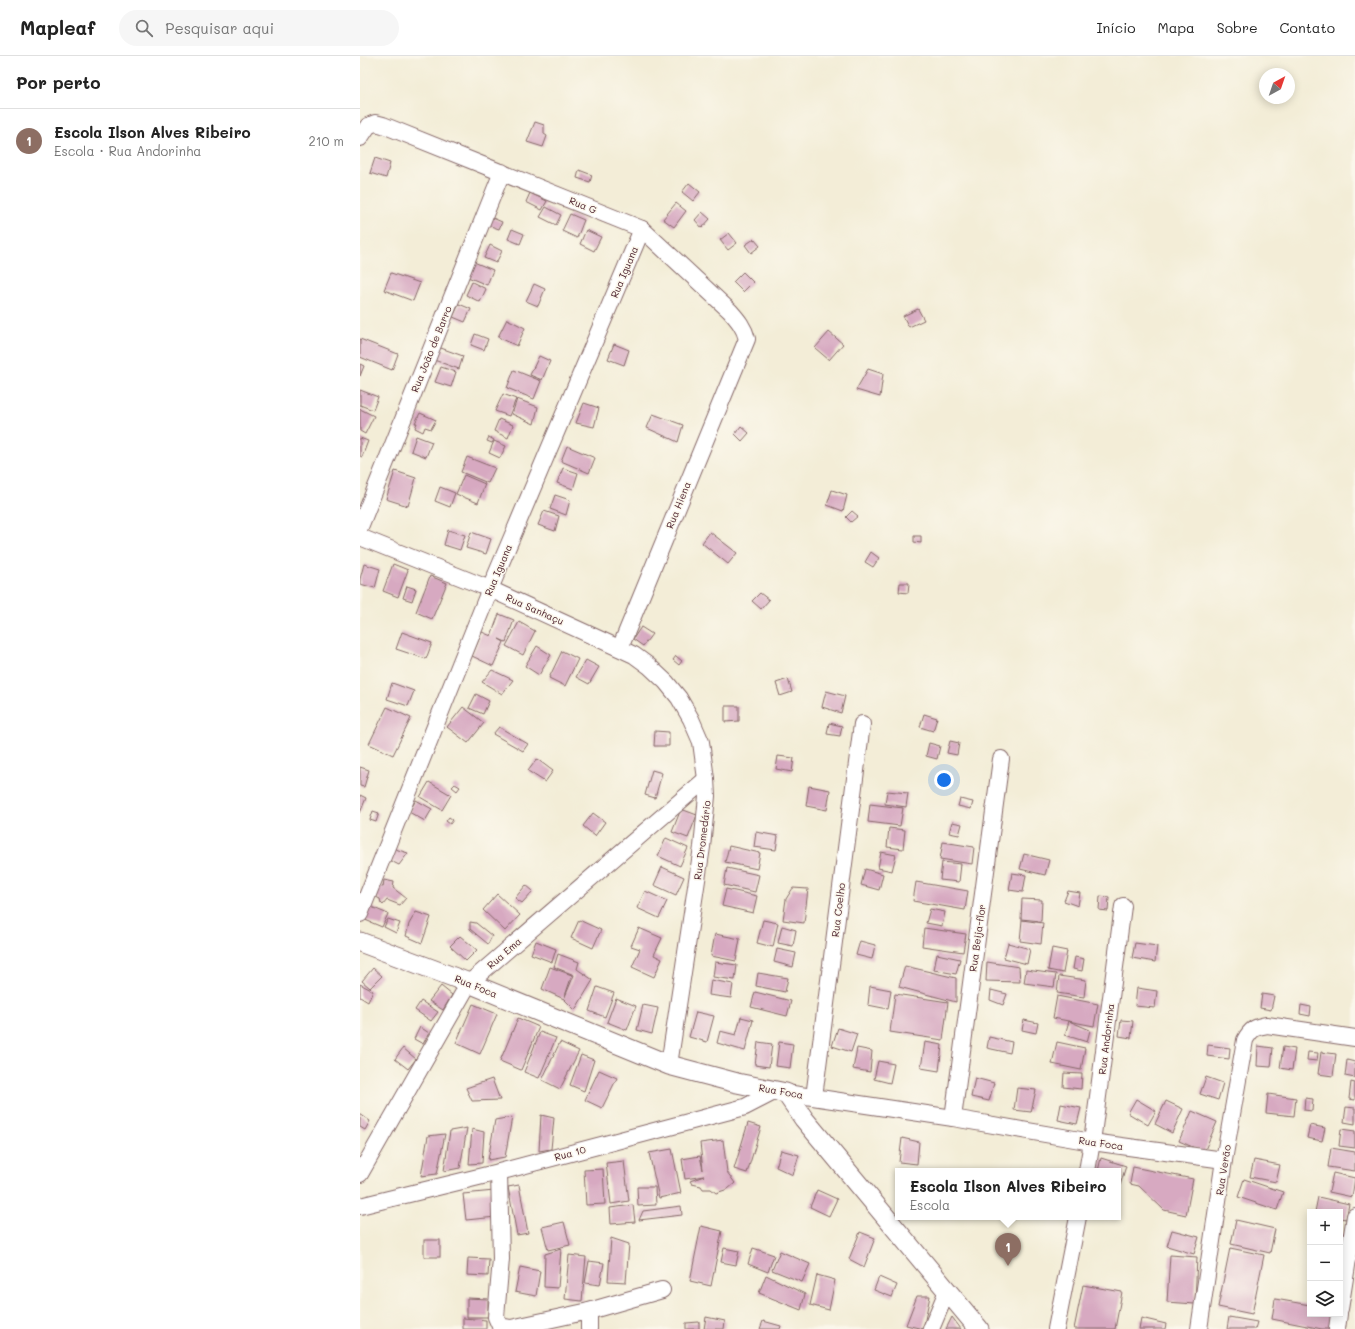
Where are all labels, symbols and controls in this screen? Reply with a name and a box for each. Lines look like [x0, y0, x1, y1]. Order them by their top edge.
search box [119, 10, 399, 46]
text: Mapleaf [20, 15, 95, 40]
icon: search [133, 17, 155, 39]
text: Pesquisar aqui [165, 18, 274, 38]
text: Início [1096, 18, 1136, 37]
text: Mapa [1158, 18, 1195, 37]
text: Sobre [1217, 18, 1258, 37]
text: Contato [1280, 18, 1335, 37]
north arrow [1259, 68, 1295, 104]
text: Por perto [16, 71, 100, 93]
text: Escola Ilson Alves Ribeiro [54, 122, 251, 142]
text: 1 [26, 132, 32, 149]
text: 210 m [308, 132, 344, 149]
text: Escola · Rua Andorinha [54, 142, 201, 159]
street label: Rua G [567, 193, 599, 217]
street label: Rua Iguana [607, 244, 641, 300]
street label: Rua João de Barro [407, 304, 455, 394]
street label: Rua Hiena [662, 479, 694, 531]
street label: Rua Iguana [481, 542, 515, 598]
street label: Rua Sanhaçu [504, 590, 566, 628]
your location [934, 770, 954, 790]
street label: Rua Dromedário [690, 799, 714, 880]
street label: Rua Coelho [828, 882, 848, 938]
street label: Rua Beija-flor [965, 903, 989, 973]
street label: Rua Ema [484, 934, 524, 972]
street label: Rua Foca [453, 971, 499, 1001]
street label: Rua Andorinha [1095, 1003, 1117, 1075]
street label: Rua Foca [758, 1080, 804, 1102]
street label: Rua Foca [1078, 1133, 1124, 1153]
street label: Rua 10 [553, 1142, 587, 1164]
street label: Rua Verão [1212, 1144, 1234, 1196]
popup [895, 1168, 1121, 1220]
text: Escola Ilson Alves Ribeiro [910, 1176, 1106, 1196]
text: Escola [910, 1196, 950, 1213]
map controls [1307, 1209, 1343, 1317]
button: + [1307, 1209, 1343, 1245]
pin: 1 [995, 1233, 1021, 1266]
button: − [1307, 1245, 1343, 1281]
button: layers [1307, 1281, 1343, 1317]

